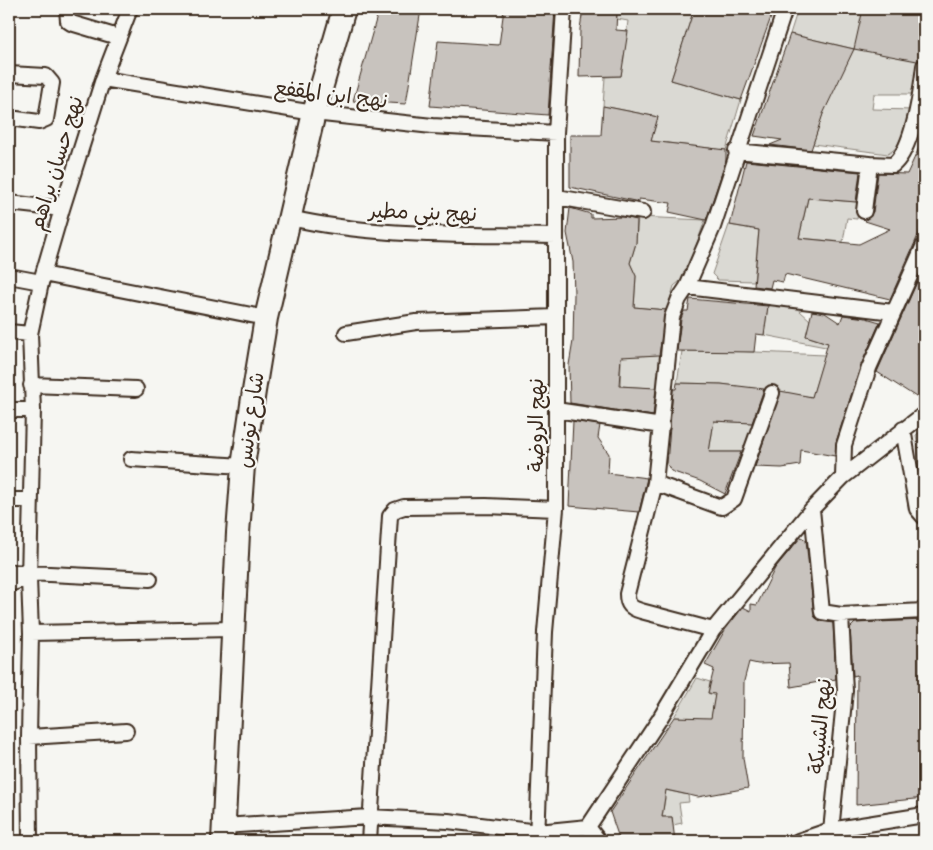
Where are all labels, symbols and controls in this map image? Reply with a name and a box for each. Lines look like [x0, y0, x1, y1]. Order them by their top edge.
street label: نهج ابن المقفع [272, 74, 389, 116]
street label: نهج حسان براهم [23, 93, 92, 234]
street label: نهج بني مطير [366, 197, 478, 233]
street label: شارع تونس [230, 370, 272, 470]
street label: نهج الروضة [523, 378, 550, 472]
street label: نهج الشبيكة [803, 677, 838, 775]

